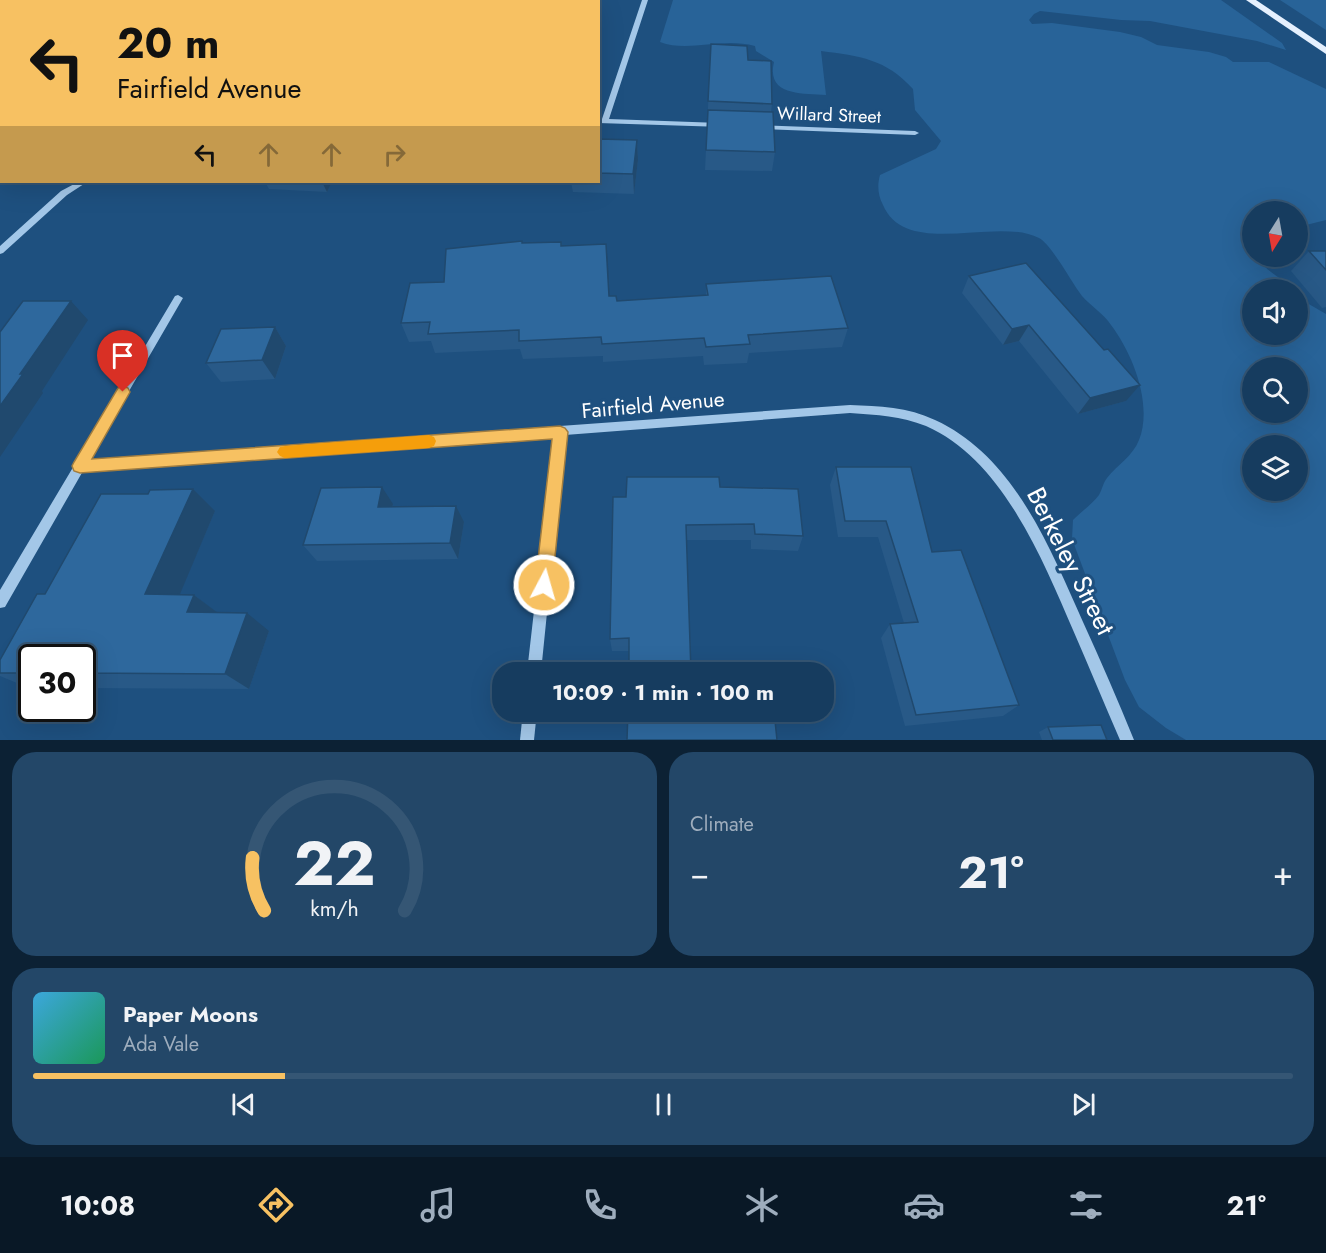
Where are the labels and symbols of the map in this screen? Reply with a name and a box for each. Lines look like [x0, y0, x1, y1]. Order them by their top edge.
street label: Willard Street [776, 100, 882, 130]
north arrow [1242, 201, 1308, 267]
pin [97, 330, 148, 392]
street label: Fairfield Avenue [580, 384, 726, 426]
street label: Berkeley Street [1017, 480, 1125, 642]
position arrow [512, 553, 576, 617]
speed limit sign: 30 [18, 644, 96, 722]

